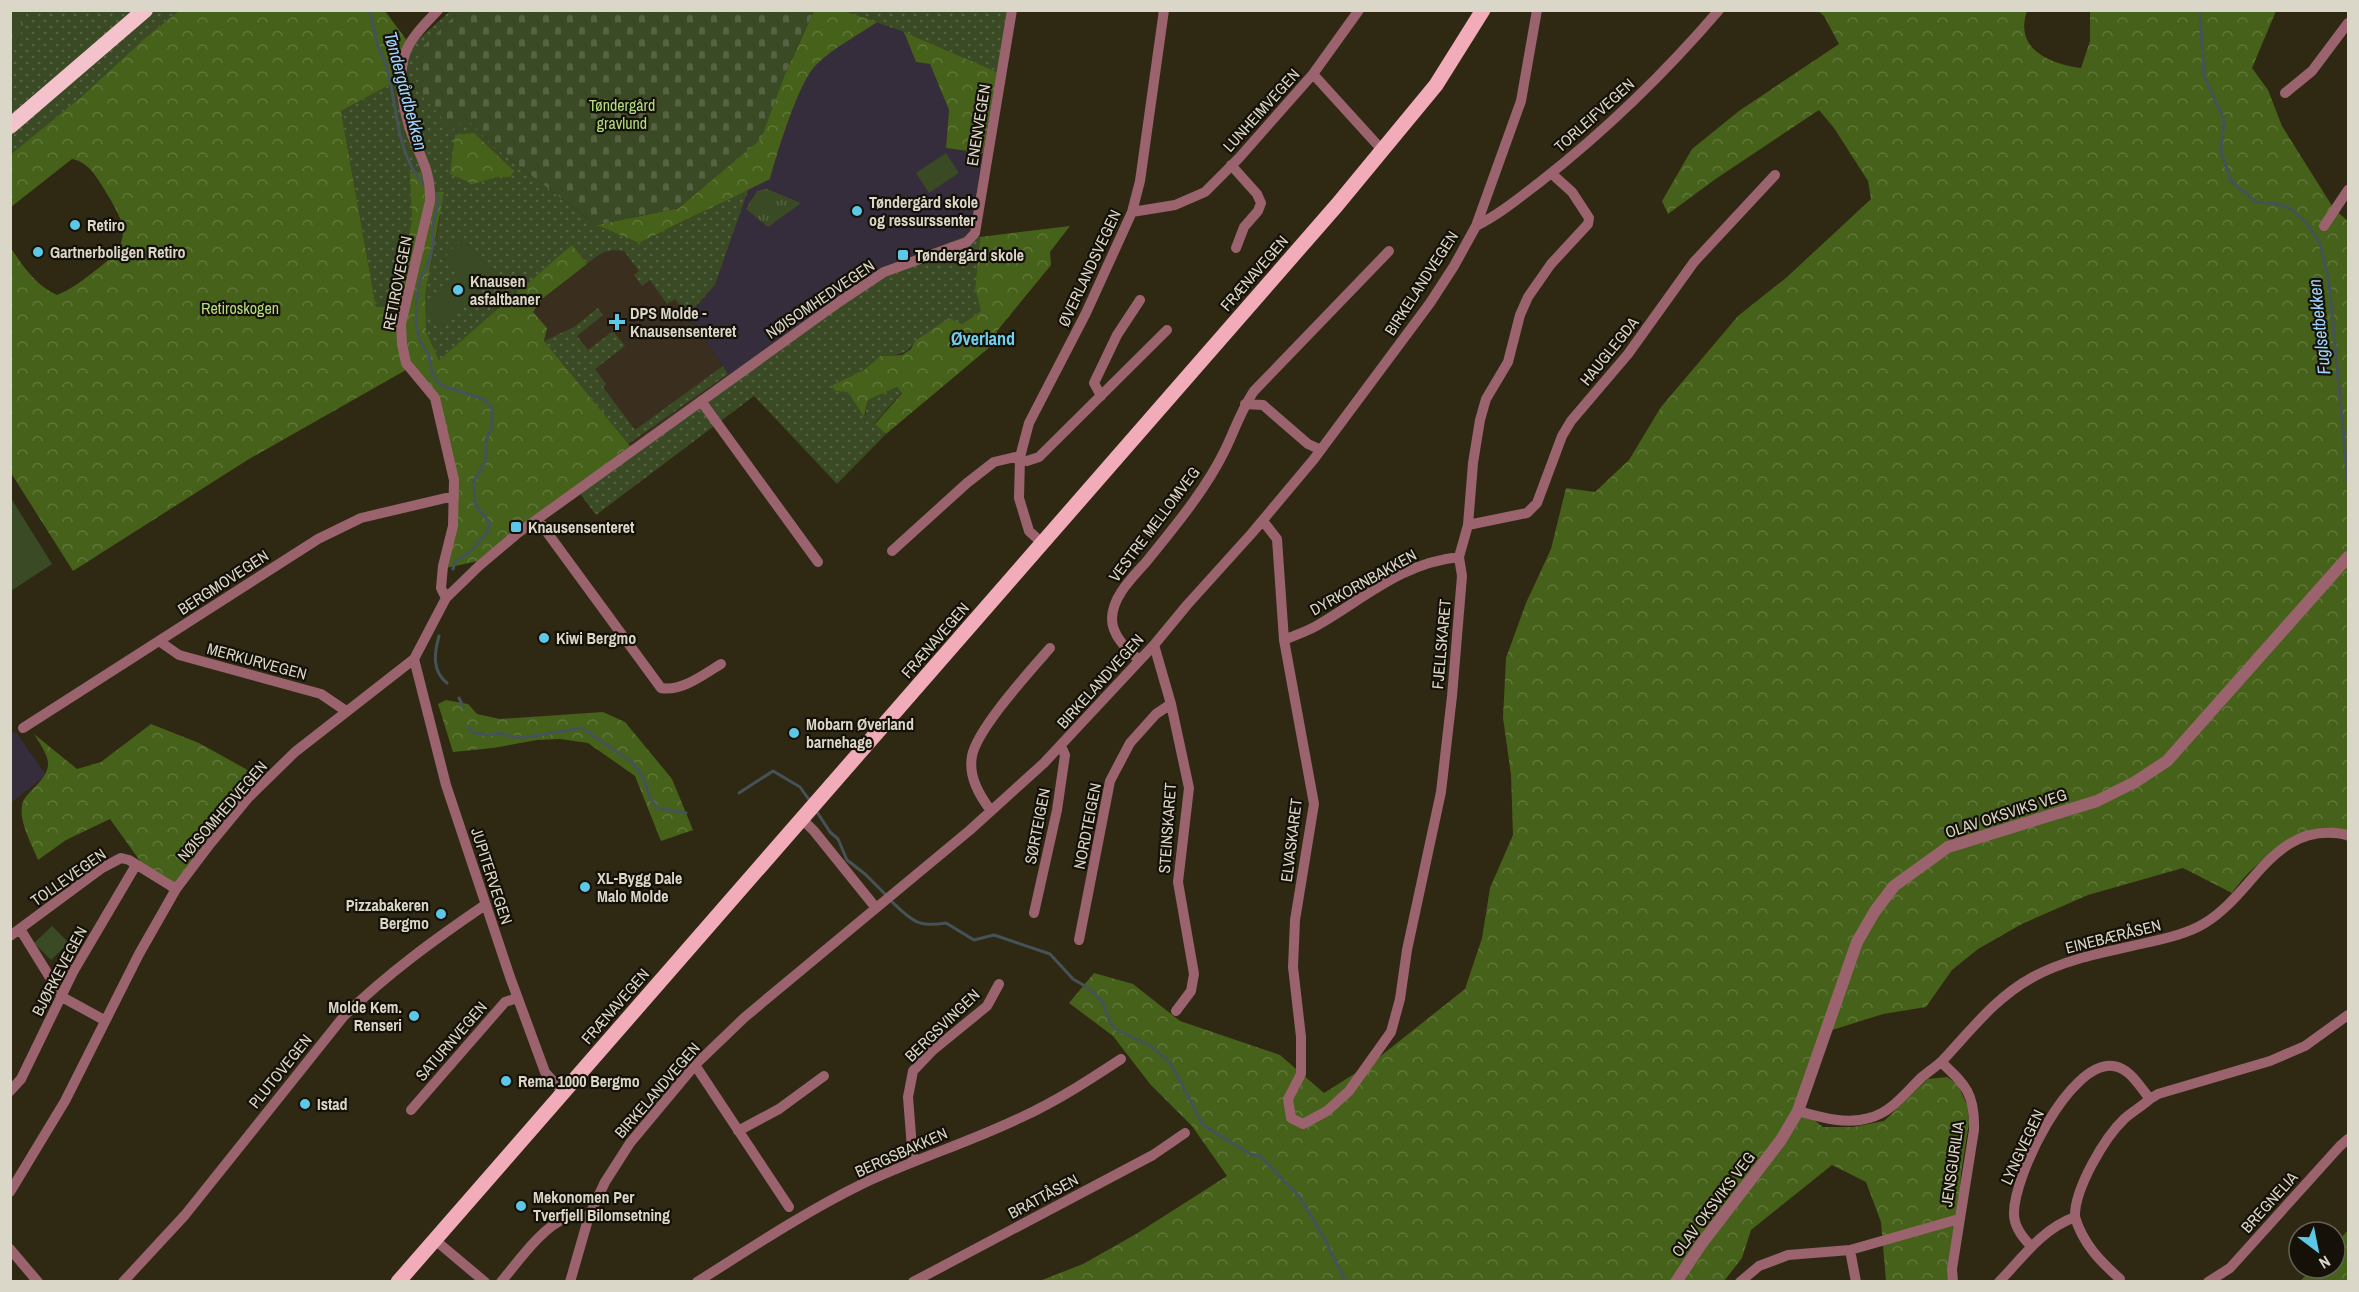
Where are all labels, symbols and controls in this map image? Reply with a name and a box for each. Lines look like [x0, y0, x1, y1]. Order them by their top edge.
water label: Tøndergårdbekken [378, 29, 434, 153]
street label: LUNHEIMVEGEN [1218, 64, 1304, 156]
street label: TORLEIFVEGEN [1549, 73, 1639, 157]
street label: ENENVEGEN [961, 83, 995, 167]
park label: Tøndergård gravlund [589, 94, 655, 134]
place label: Tøndergård skole og ressurssenter [869, 191, 978, 231]
marker: Tøndergård skole og ressurssenter [850, 204, 864, 218]
street label: ØVERLANDSVEGEN [1052, 206, 1126, 330]
place label: Retiro [87, 214, 125, 236]
marker: Retiro [68, 218, 82, 232]
street label: BIRKELANDVEGEN [1379, 227, 1463, 339]
street label: FRÆNAVEGEN [1215, 230, 1293, 316]
street label: RETIROVEGEN [377, 234, 417, 332]
place label: Gartnerboligen Retiro [50, 241, 186, 263]
place label: Tøndergård skole [915, 244, 1024, 266]
marker: Gartnerboligen Retiro [31, 245, 45, 259]
marker: Tøndergård skole [896, 248, 910, 262]
street label: NØISOMHEDVEGEN [761, 254, 879, 344]
place label: Knausen asfaltbaner [470, 270, 541, 310]
water label: Fuglsetbekken [2302, 278, 2336, 376]
marker: Knausen asfaltbaner [451, 283, 465, 297]
park label: Retiroskogen [201, 297, 279, 319]
place label: DPS Molde - Knausensenteret [630, 302, 737, 342]
street label: HAUGLEGDA [1575, 312, 1644, 390]
marker: DPS Molde - Knausensenteret [608, 313, 626, 331]
district label: Øverland [951, 326, 1015, 351]
street label: VESTRE MELLOMVEG [1103, 462, 1205, 586]
place label: Knausensenteret [528, 516, 635, 538]
marker: Knausensenteret [509, 520, 523, 534]
street label: BERGMOVEGEN [173, 544, 273, 620]
street label: DYRKORNBAKKEN [1306, 544, 1420, 620]
street label: FRÆNAVEGEN [896, 597, 974, 683]
street label: FJELLSKARET [1426, 598, 1456, 690]
place label: Kiwi Bergmo [556, 627, 636, 649]
street label: BIRKELANDVEGEN [1052, 629, 1148, 733]
marker: Kiwi Bergmo [537, 631, 551, 645]
street label: MERKURVEGEN [205, 637, 309, 685]
place label: Mobarn Øverland barnehage [806, 713, 914, 753]
marker: Mobarn Øverland barnehage [787, 726, 801, 740]
street label: NØISOMHEDVEGEN [172, 756, 272, 866]
street label: NORDTEIGEN [1068, 781, 1106, 871]
street label: STEINSKARET [1153, 782, 1181, 874]
street label: OLAV OKSVIKS VEG [1942, 783, 2070, 843]
street label: SØRTEIGEN [1019, 786, 1055, 866]
street label: ELVASKARET [1275, 797, 1307, 883]
street label: JUPITERVEGEN [466, 825, 518, 927]
street label: TOLLEVEGEN [26, 843, 110, 911]
place label: XL-Bygg Dale Malo Molde [597, 867, 682, 907]
marker: XL-Bygg Dale Malo Molde [578, 880, 592, 894]
place label: Pizzabakeren Bergmo [346, 894, 429, 934]
marker: Pizzabakeren Bergmo [434, 907, 448, 921]
street label: EINEBÆRÅSEN [2063, 914, 2163, 958]
street label: BJØRKEVEGEN [26, 922, 92, 1020]
street label: FRÆNAVEGEN [576, 963, 654, 1049]
street label: BERGSVINGEN [900, 984, 984, 1066]
place label: Molde Kem. Renseri [328, 996, 402, 1036]
street label: SATURNVEGEN [410, 996, 492, 1086]
marker: Molde Kem. Renseri [407, 1009, 421, 1023]
street label: PLUTOVEGEN [243, 1029, 317, 1113]
street label: BIRKELANDVEGEN [609, 1037, 705, 1143]
place label: Rema 1000 Bergmo [518, 1070, 640, 1092]
marker: Rema 1000 Bergmo [499, 1074, 513, 1088]
place label: Istad [317, 1093, 348, 1115]
marker: Istad [298, 1097, 312, 1111]
street label: LYNGVEGEN [1995, 1106, 2049, 1188]
street label: JENSGURILIA [1935, 1120, 1969, 1208]
street label: BERGSBAKKEN [851, 1122, 951, 1182]
street label: OLAV OKSVIKS VEG [1666, 1147, 1760, 1261]
street label: BREGNELIA [2236, 1167, 2302, 1237]
street label: BRATTÅSEN [1004, 1168, 1082, 1224]
place label: Mekonomen Per Tverfjell Bilomsetning [533, 1186, 670, 1226]
marker: Mekonomen Per Tverfjell Bilomsetning [514, 1199, 528, 1213]
north arrow [2287, 1220, 2347, 1280]
text: N [2315, 1251, 2335, 1275]

